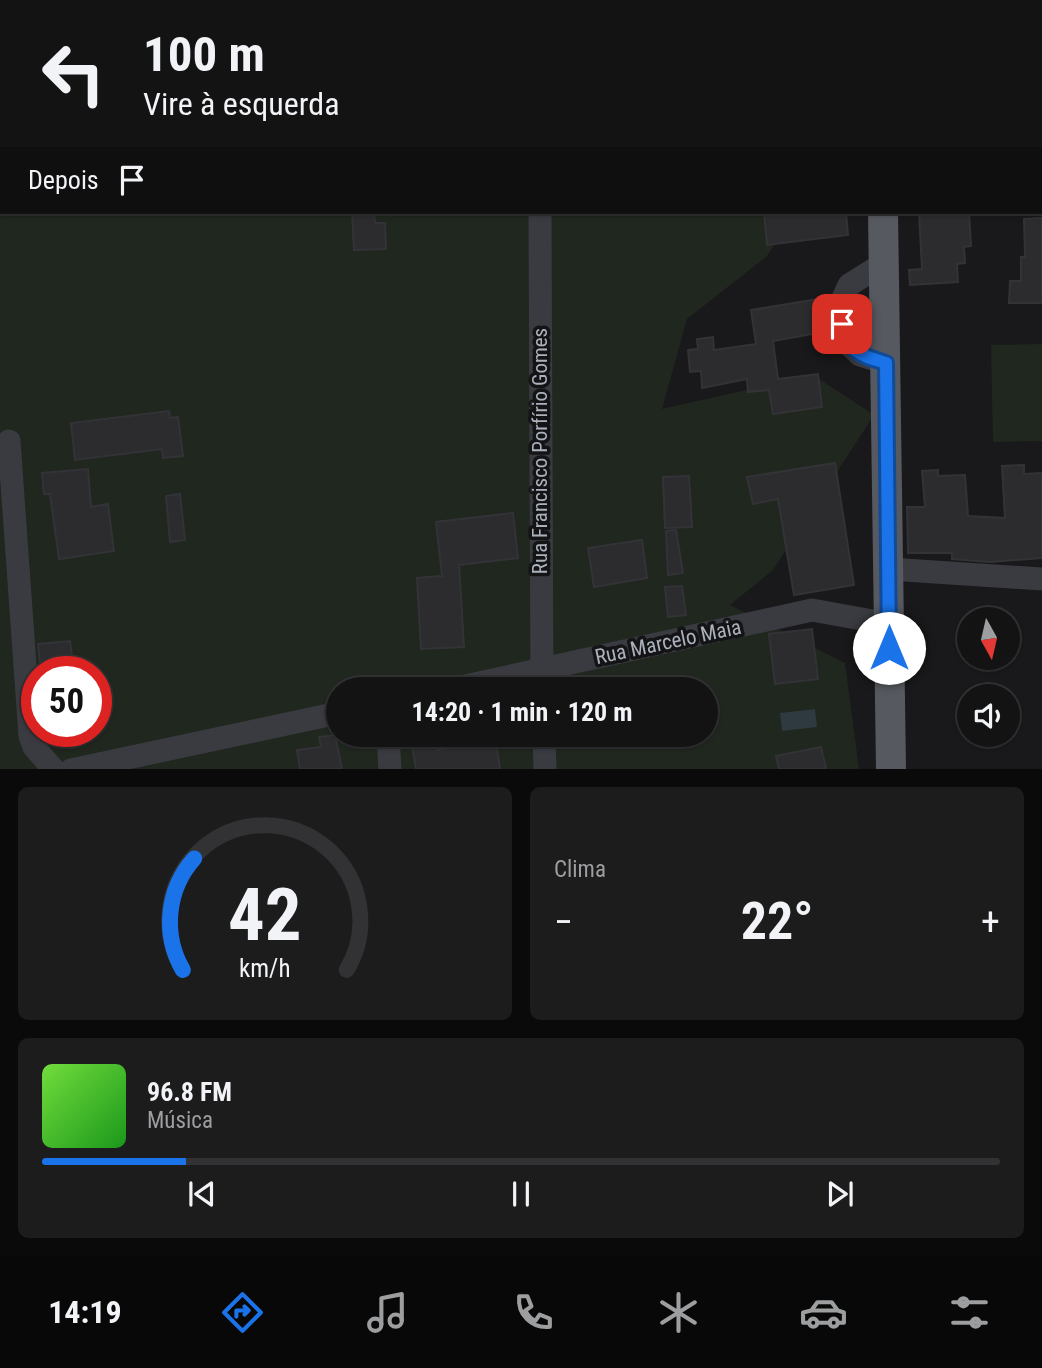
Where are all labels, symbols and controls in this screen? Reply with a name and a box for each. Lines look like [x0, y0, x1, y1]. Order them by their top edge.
text: 100 m [143, 26, 265, 83]
icon: left [28, 28, 119, 119]
text: Vire à esquerda [143, 85, 339, 123]
icon: arrive [113, 161, 151, 199]
text: Depois [28, 165, 99, 195]
pin [812, 294, 872, 354]
icon: arrive [823, 305, 861, 343]
street label: Rua Francisco Porfírio Gomes [528, 328, 552, 574]
north arrow [957, 607, 1020, 670]
map controls [957, 607, 1020, 747]
position arrow [852, 611, 926, 685]
street label: Rua Marcelo Maia [593, 615, 743, 669]
speed limit sign: 50 [21, 656, 112, 747]
button: sound [957, 684, 1020, 747]
text: 14:20 · 1 min · 120 m [412, 697, 632, 727]
text: Clima [554, 856, 606, 883]
text: 42 [228, 872, 302, 958]
text: 22° [741, 891, 813, 952]
text: − [554, 900, 573, 944]
text: + [981, 900, 1000, 944]
text: km/h [239, 953, 291, 982]
text: 96.8 FM [147, 1077, 232, 1107]
text: Música [147, 1107, 213, 1134]
icon: previous [183, 1175, 221, 1213]
icon: pause [502, 1175, 540, 1213]
icon: next [821, 1175, 859, 1213]
icon: directions [218, 1288, 267, 1337]
icon: music [363, 1288, 412, 1337]
icon: phone [509, 1288, 558, 1337]
icon: climate [654, 1288, 703, 1337]
icon: car [799, 1288, 848, 1337]
icon: filters [945, 1288, 994, 1337]
text: 14:19 [48, 1293, 122, 1331]

